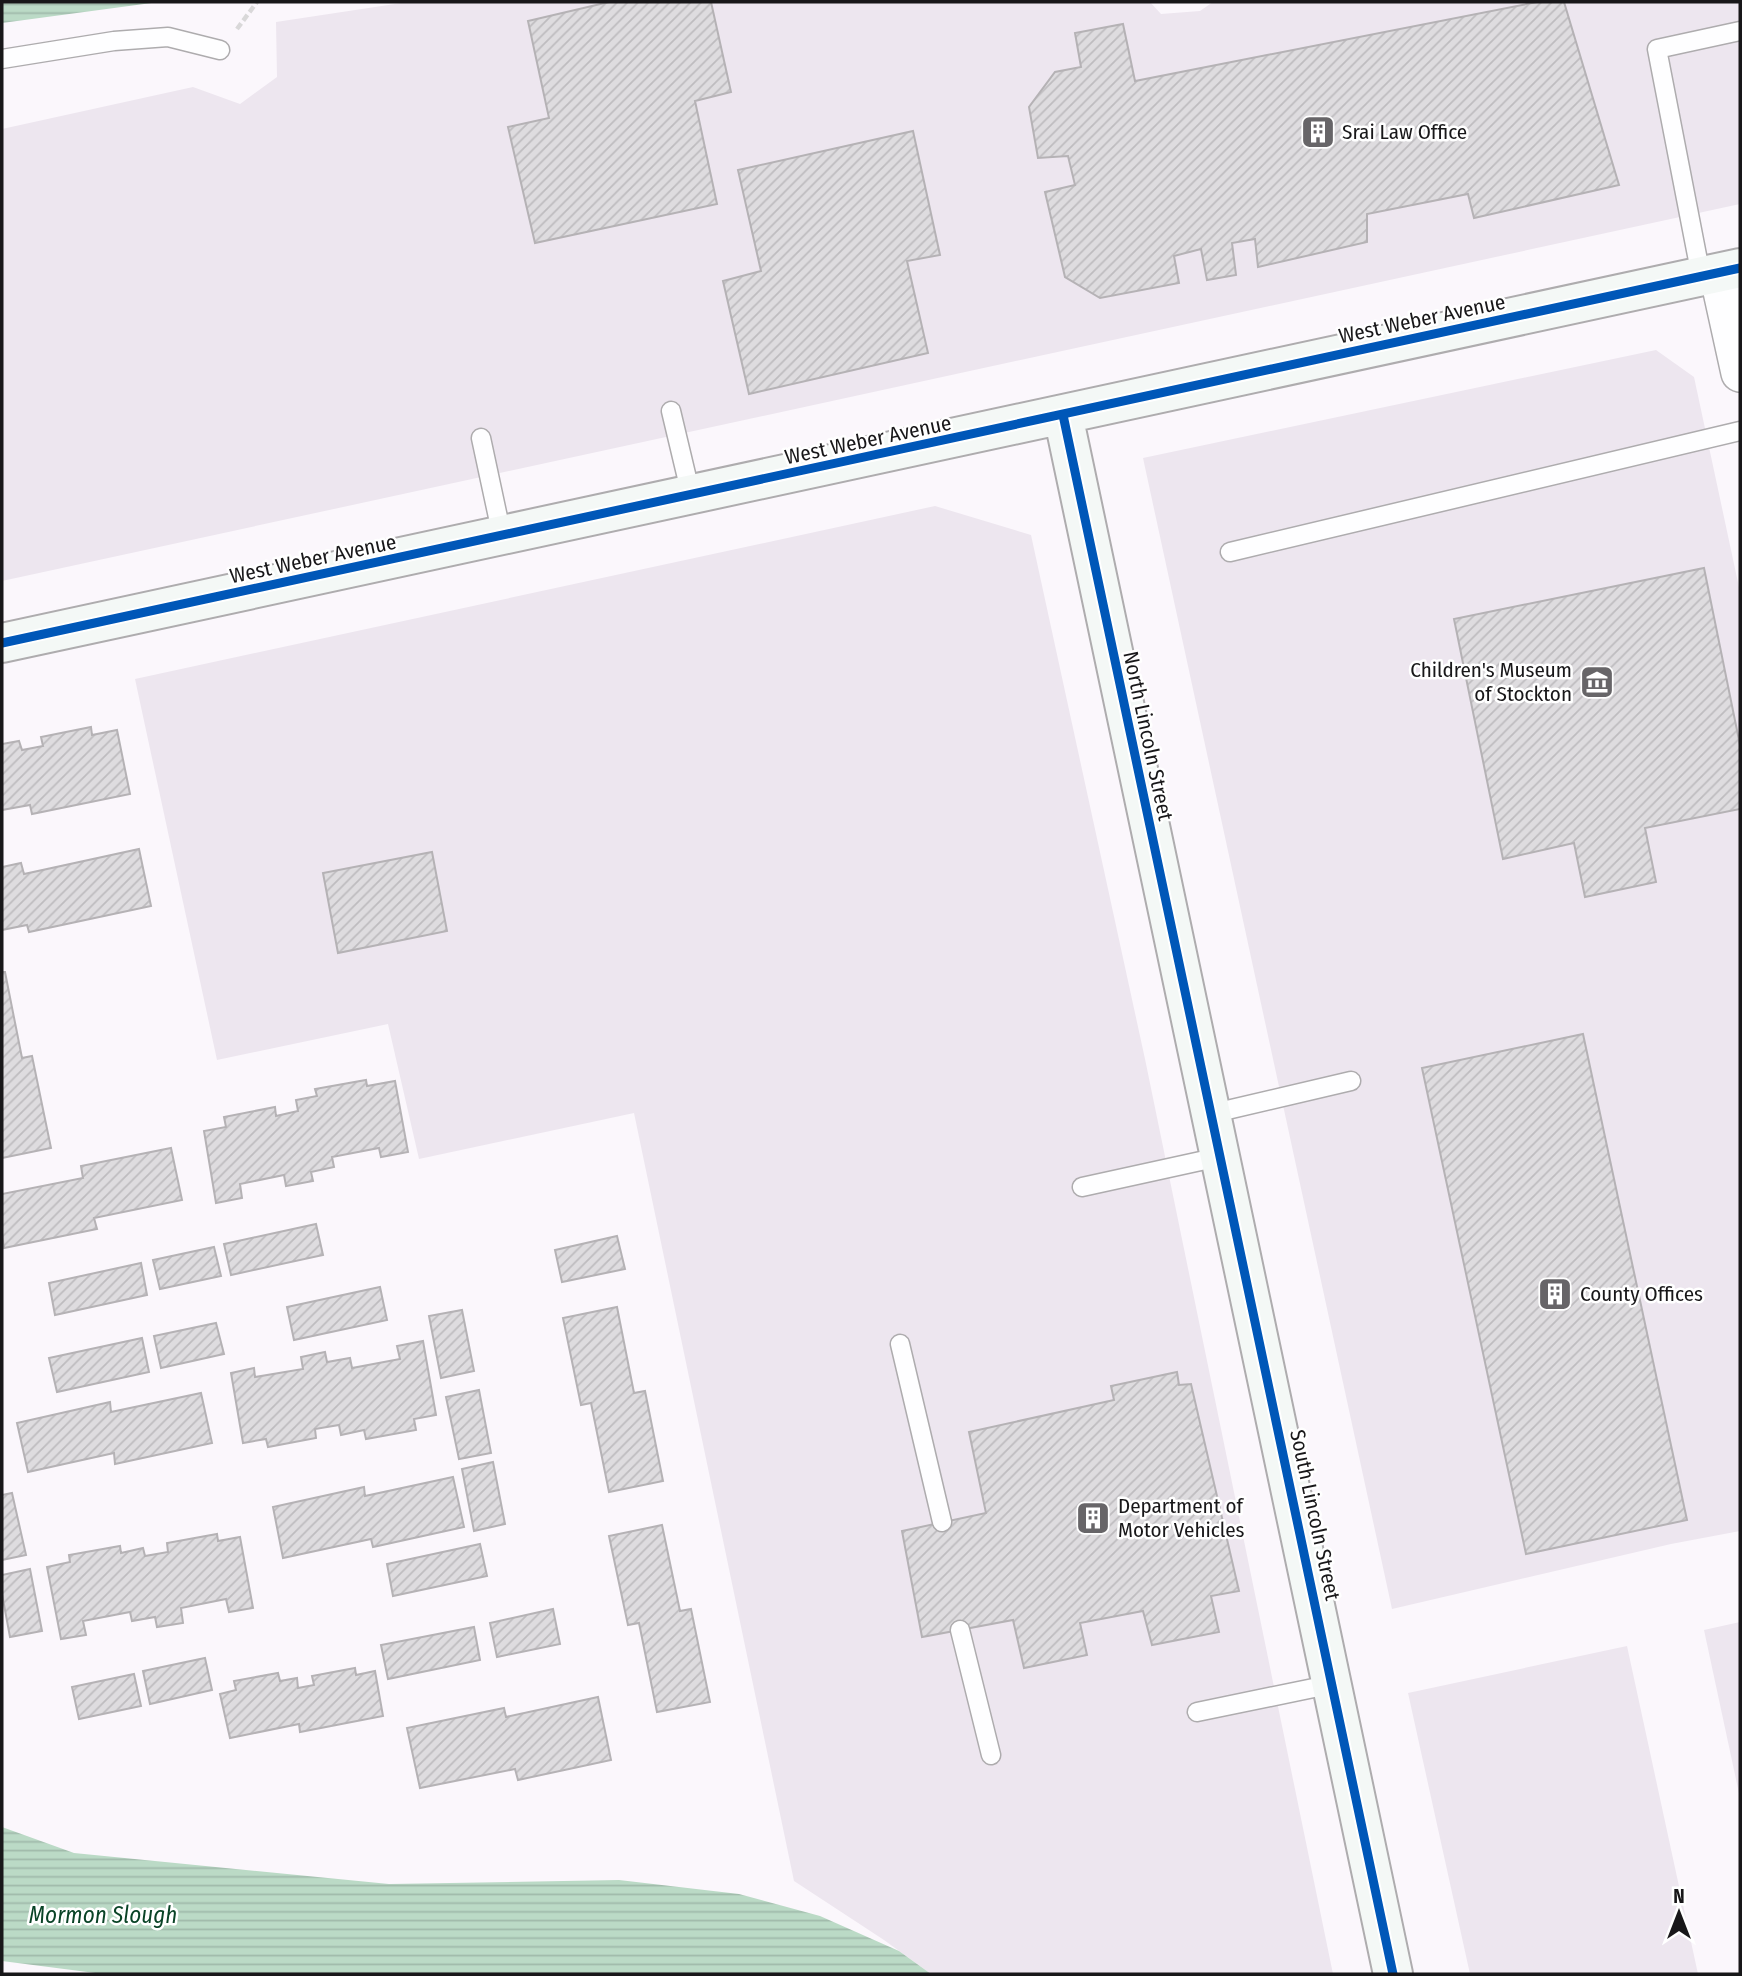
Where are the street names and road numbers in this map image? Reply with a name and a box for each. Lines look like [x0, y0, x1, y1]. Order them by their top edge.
street label: West Weber Avenue [1336, 289, 1508, 349]
street label: West Weber Avenue [782, 410, 954, 470]
street label: West Weber Avenue [227, 529, 399, 589]
street label: North Lincoln Street [1117, 649, 1179, 823]
street label: South Lincoln Street [1284, 1427, 1346, 1603]

